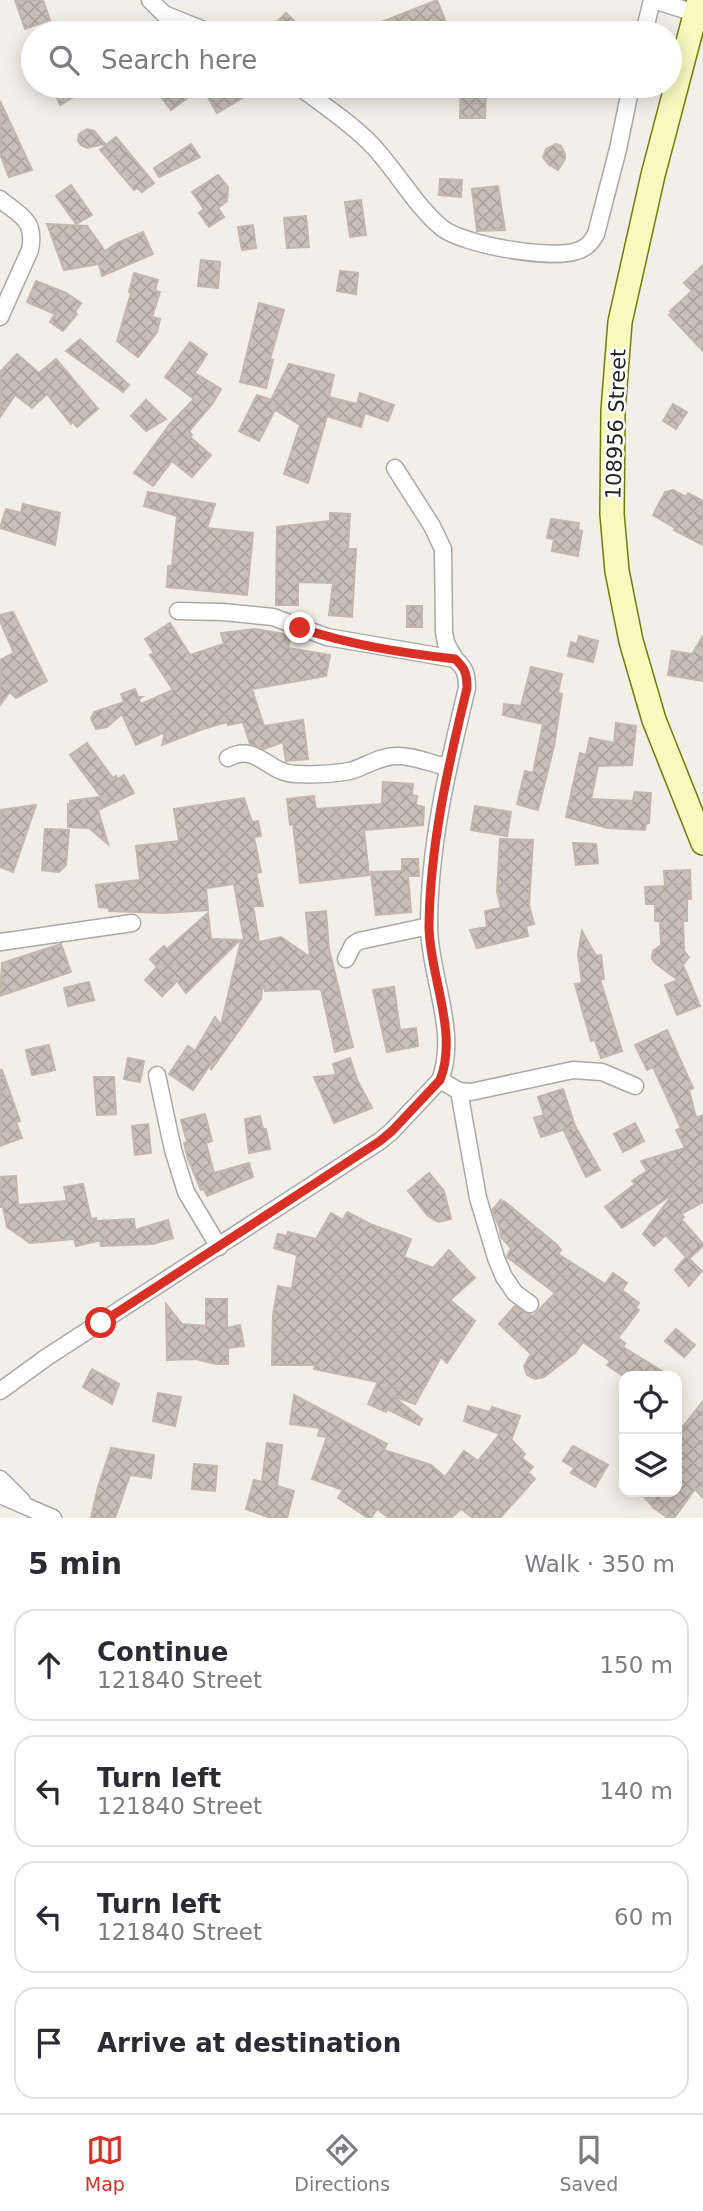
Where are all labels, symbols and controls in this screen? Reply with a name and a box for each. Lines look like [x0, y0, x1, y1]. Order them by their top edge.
search box [21, 21, 682, 98]
icon: search [45, 41, 83, 79]
text: Search here [101, 45, 257, 75]
street label: 108956 Street [601, 348, 631, 500]
route end [284, 612, 315, 643]
route start [85, 1307, 116, 1338]
map controls [619, 1371, 682, 1497]
button: locate [619, 1371, 682, 1434]
button: layers [619, 1434, 682, 1497]
text: 5 min [28, 1546, 122, 1581]
text: Walk · 350 m [524, 1551, 675, 1577]
text: Continue [97, 1637, 228, 1667]
icon: ahead [30, 1646, 68, 1684]
text: 150 m [599, 1652, 673, 1678]
text: 121840 Street [97, 1667, 262, 1693]
text: Turn left [97, 1763, 221, 1793]
icon: left [30, 1772, 68, 1810]
text: 140 m [599, 1778, 673, 1804]
text: 121840 Street [97, 1793, 262, 1819]
text: Turn left [97, 1889, 221, 1919]
icon: left [30, 1898, 68, 1936]
text: 60 m [614, 1904, 673, 1930]
text: 121840 Street [97, 1919, 262, 1945]
icon: arrive [30, 2024, 68, 2062]
text: Arrive at destination [97, 2028, 401, 2058]
tab: Map [85, 2131, 125, 2195]
tab: Directions [294, 2131, 390, 2195]
tab: Saved [560, 2131, 618, 2195]

